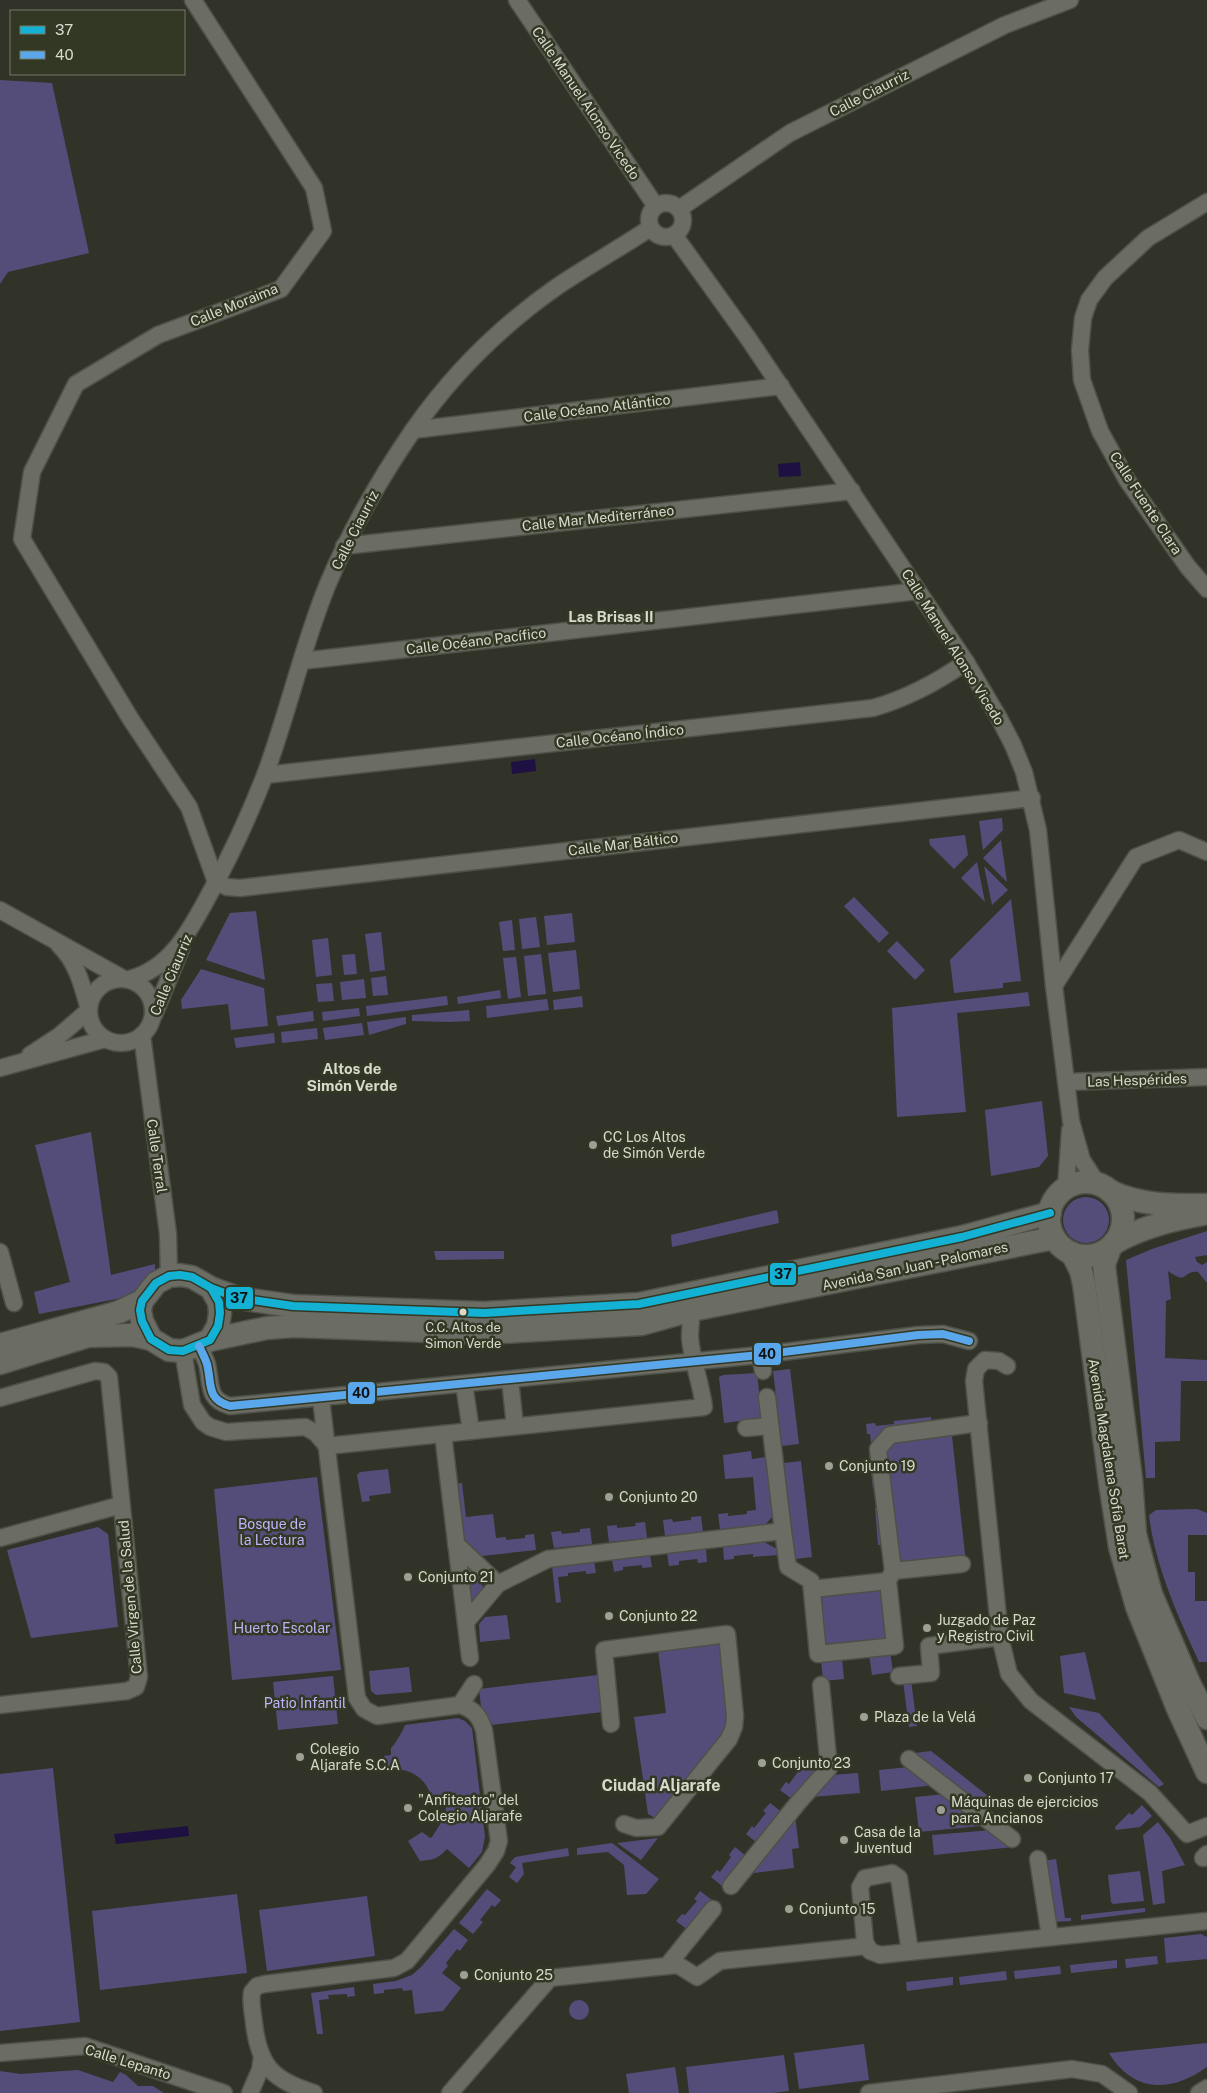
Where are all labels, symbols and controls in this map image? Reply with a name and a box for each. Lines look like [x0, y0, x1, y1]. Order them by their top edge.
legend [10, 10, 185, 75]
text: 37 [55, 21, 73, 38]
street label: Calle Manuel Alonso Vicedo [529, 24, 643, 182]
text: 40 [55, 46, 74, 63]
street label: Calle Ciaurriz [827, 66, 911, 120]
street label: Calle Moraima [188, 280, 280, 330]
street label: Calle Océano Atlántico [523, 391, 671, 425]
street label: Calle Fuente Clara [1107, 449, 1185, 557]
street label: Calle Ciaurriz [328, 488, 382, 572]
street label: Calle Mar Mediterráneo [521, 502, 675, 534]
street label: Calle Manuel Alonso Vicedo [898, 566, 1008, 728]
district label: Las Brisas II [568, 608, 654, 625]
street label: Calle Océano Pacífico [405, 624, 547, 658]
street label: Calle Océano Índico [555, 720, 685, 751]
street label: Calle Mar Báltico [567, 829, 679, 859]
street label: Calle Ciaurriz [147, 932, 195, 1018]
district label: Altos de Simón Verde [307, 1060, 397, 1094]
street label: Las Hespérides [1087, 1070, 1187, 1090]
street label: Calle Terral [144, 1118, 170, 1194]
place label: CC Los Altos de Simón Verde [603, 1129, 705, 1161]
marker: CC Los Altos de Simón Verde [587, 1139, 599, 1151]
street label: Avenida San Juan - Palomares [821, 1238, 1009, 1294]
line badge: 37 [769, 1262, 797, 1286]
text: 37 [774, 1266, 792, 1282]
line badge: 37 [225, 1286, 254, 1310]
text: 37 [230, 1290, 248, 1306]
marker: C.C. Altos de Simon Verde [458, 1307, 468, 1317]
place label: C.C. Altos de Simon Verde [425, 1320, 501, 1351]
line badge: 40 [753, 1342, 782, 1366]
text: 40 [758, 1346, 776, 1362]
street label: Avenida Magdalena Sofía Barat [1085, 1357, 1133, 1561]
line badge: 40 [347, 1381, 376, 1405]
text: 40 [352, 1385, 370, 1401]
place label: Conjunto 19 [839, 1458, 915, 1474]
marker: Conjunto 19 [823, 1460, 835, 1472]
place label: Conjunto 20 [619, 1489, 698, 1505]
marker: Conjunto 20 [603, 1491, 615, 1503]
park label: Bosque de la Lectura [238, 1516, 306, 1548]
street label: Calle Virgen de la Salud [115, 1519, 145, 1675]
place label: Conjunto 21 [418, 1569, 494, 1585]
marker: Conjunto 21 [402, 1571, 414, 1583]
place label: Conjunto 22 [619, 1608, 697, 1624]
marker: Conjunto 22 [603, 1610, 615, 1622]
place label: Juzgado de Paz y Registro Civil [937, 1612, 1036, 1644]
park label: Huerto Escolar [233, 1620, 331, 1636]
marker: Juzgado de Paz y Registro Civil [921, 1622, 933, 1634]
park label: Patio Infantil [264, 1695, 346, 1711]
place label: Plaza de la Velá [874, 1709, 976, 1725]
marker: Plaza de la Velá [858, 1711, 870, 1723]
place label: Colegio Aljarafe S.C.A [310, 1741, 400, 1773]
marker: Colegio Aljarafe S.C.A [294, 1751, 306, 1763]
place label: Conjunto 23 [772, 1755, 851, 1771]
marker: Conjunto 23 [756, 1757, 768, 1769]
place label: Conjunto 17 [1038, 1770, 1114, 1786]
marker: Conjunto 17 [1022, 1772, 1034, 1784]
district label: Ciudad Aljarafe [602, 1776, 720, 1795]
place label: "Anfiteatro" del Colegio Aljarafe [418, 1792, 522, 1824]
place label: Máquinas de ejercicios para Ancianos [951, 1794, 1098, 1826]
marker: "Anfiteatro" del Colegio Aljarafe [402, 1802, 414, 1814]
marker: Máquinas de ejercicios para Ancianos [935, 1804, 947, 1816]
place label: Casa de la Juventud [854, 1824, 921, 1856]
marker: Casa de la Juventud [838, 1834, 850, 1846]
place label: Conjunto 15 [799, 1901, 875, 1917]
marker: Conjunto 15 [783, 1903, 795, 1915]
place label: Conjunto 25 [474, 1967, 553, 1983]
marker: Conjunto 25 [458, 1969, 470, 1981]
street label: Calle Lepanto [83, 2041, 173, 2083]

